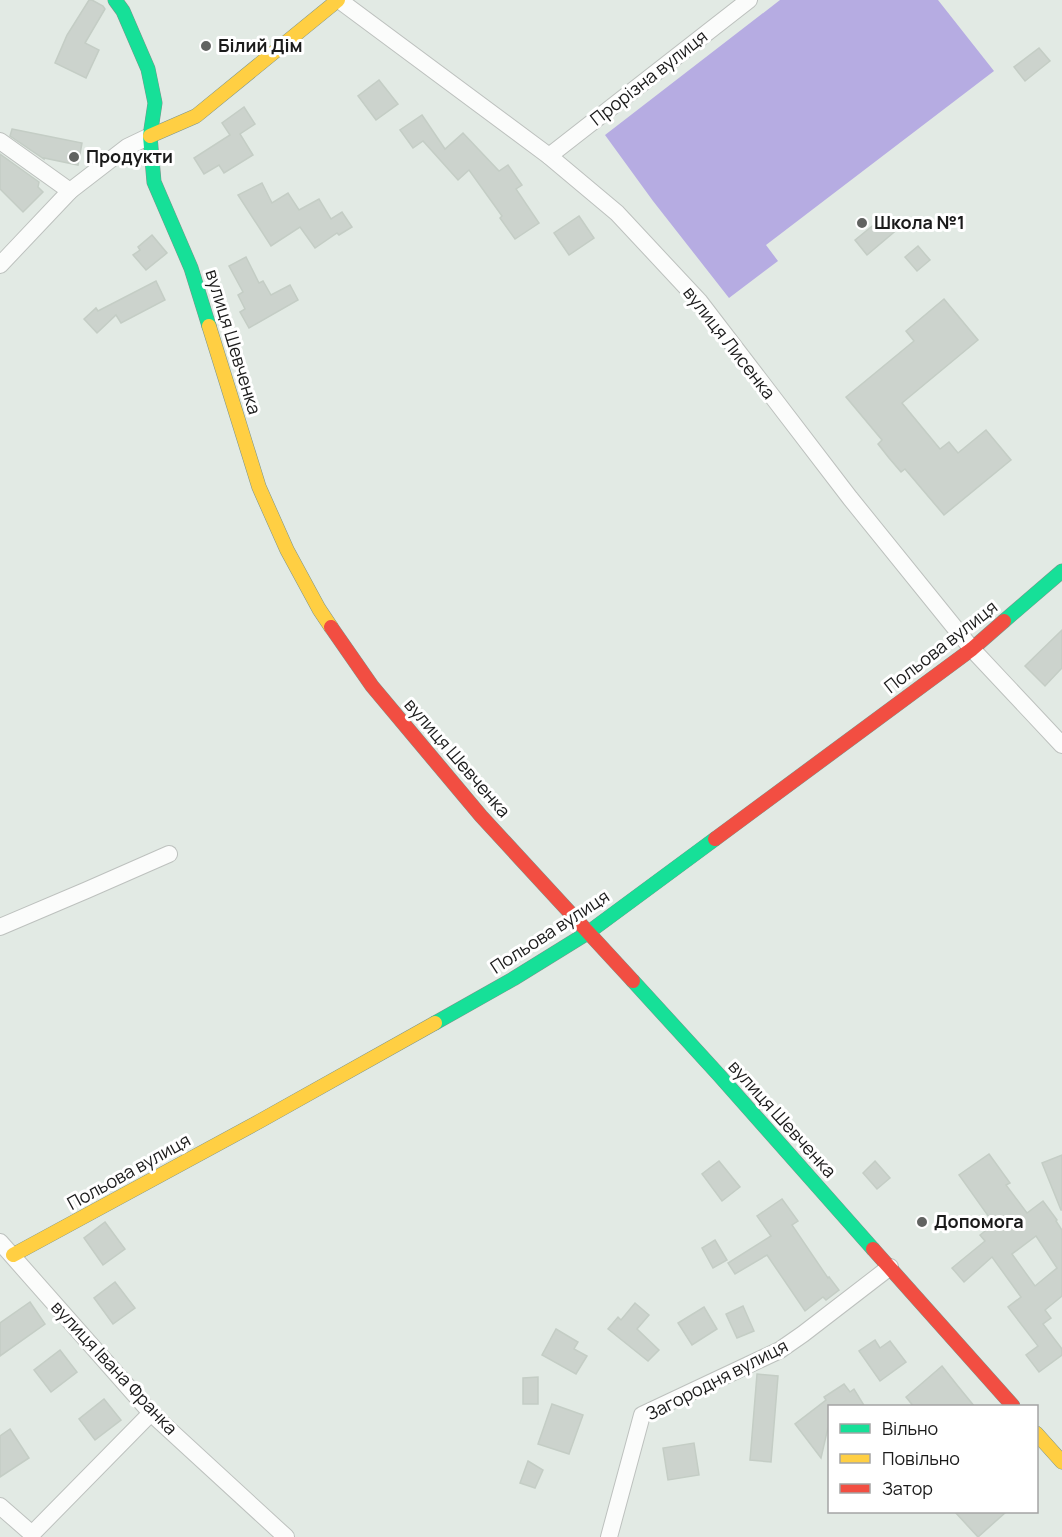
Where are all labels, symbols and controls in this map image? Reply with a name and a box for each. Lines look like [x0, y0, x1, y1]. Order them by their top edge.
street label: Прорізна вулиця [585, 24, 712, 131]
place label: Білий Дім [218, 33, 303, 57]
marker: Білий Дім [199, 39, 213, 53]
place label: Продукти [86, 144, 173, 168]
marker: Продукти [67, 150, 81, 164]
place label: Школа №1 [874, 210, 965, 234]
marker: Школа №1 [855, 216, 869, 230]
street label: вулиця Шевченка [200, 266, 267, 417]
street label: вулиця Лисенка [678, 281, 781, 404]
street label: Польова вулиця [879, 594, 1002, 698]
street label: вулиця Шевченка [399, 693, 516, 822]
street label: Польова вулиця [485, 884, 614, 979]
street label: вулиця Шевченка [724, 1054, 842, 1182]
street label: Польова вулиця [63, 1127, 194, 1215]
place label: Допомога [934, 1209, 1024, 1233]
marker: Допомога [915, 1215, 929, 1229]
street label: вулиця Івана Франка [46, 1295, 183, 1440]
street label: Загородня вулиця [641, 1333, 792, 1425]
legend [828, 1405, 1038, 1513]
text: Вільно [882, 1416, 938, 1440]
text: Повільно [882, 1446, 960, 1470]
text: Затор [882, 1476, 933, 1500]

